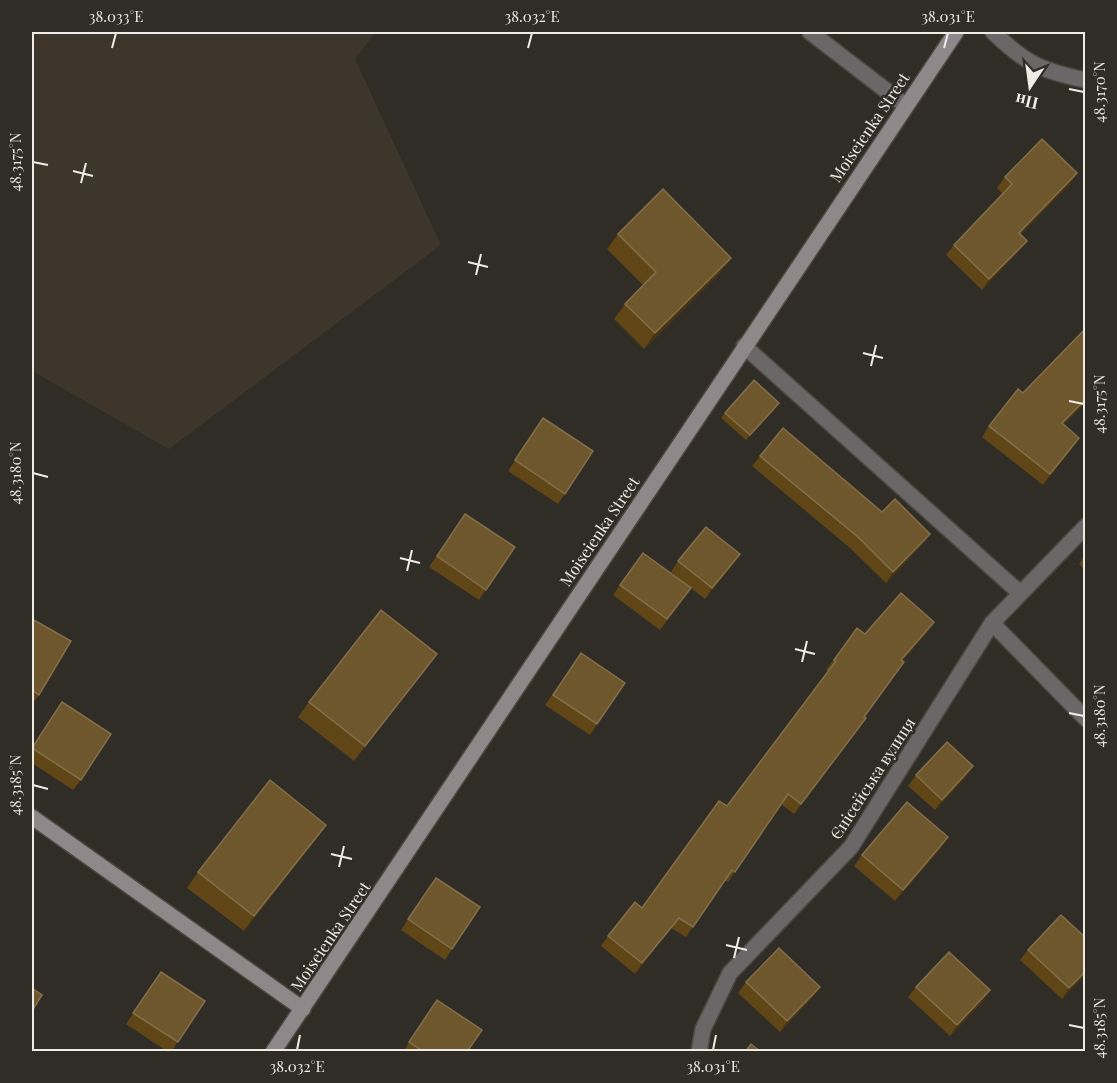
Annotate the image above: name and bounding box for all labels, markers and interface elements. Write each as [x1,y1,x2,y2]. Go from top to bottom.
text: 38.033°E [89,6,143,26]
text: 38.032°E [504,6,560,26]
text: 38.031°E [921,6,975,26]
north arrow [1000,57,1060,117]
text: 48.3170°N [1089,61,1109,123]
street label: Moiseienka Street [824,68,914,186]
text: Пн [1013,89,1040,115]
text: 48.3175°N [5,132,25,192]
text: 48.3175°N [1089,374,1109,434]
text: 48.3180°N [5,441,25,505]
street label: Moiseienka Street [554,472,644,590]
text: 48.3180°N [1089,684,1109,748]
street label: Єнісейська вулиця [825,713,919,843]
text: 48.3185°N [5,754,25,815]
street label: Moiseienka Street [285,877,375,995]
text: 48.3185°N [1089,997,1109,1058]
text: 38.032°E [269,1056,325,1076]
text: 38.031°E [686,1056,740,1076]

